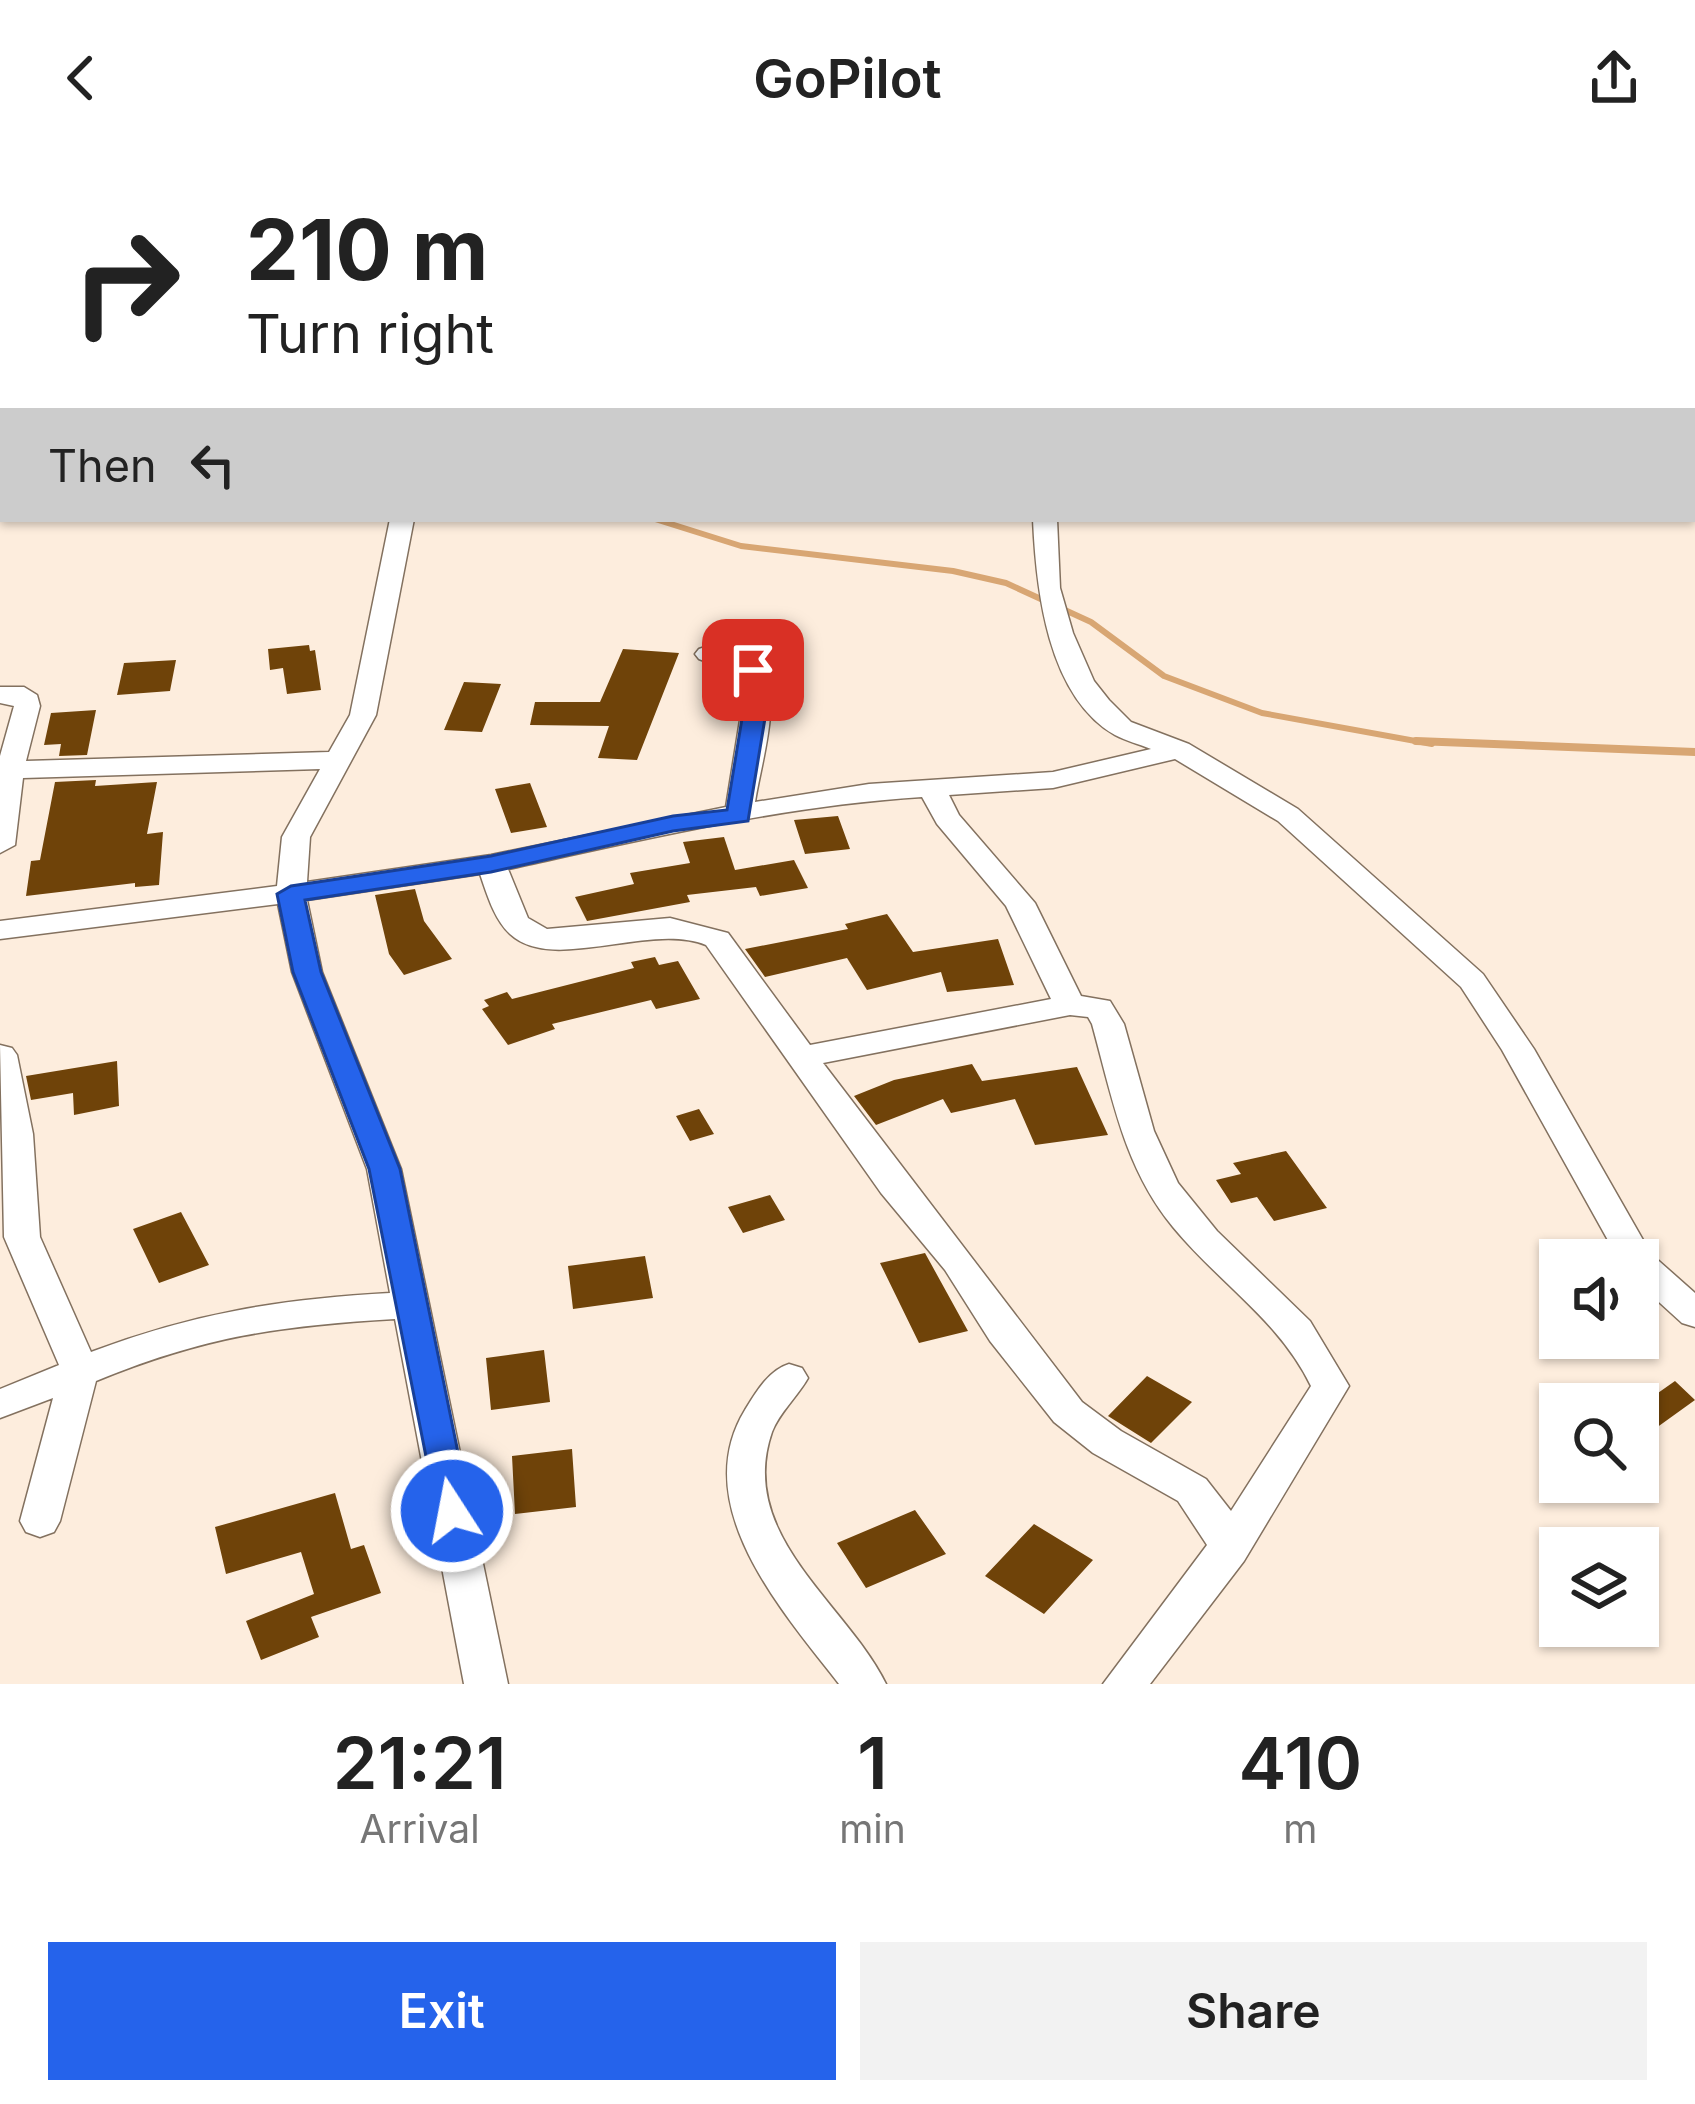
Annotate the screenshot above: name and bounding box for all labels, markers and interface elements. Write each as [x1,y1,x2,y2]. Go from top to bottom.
icon: back [48,45,114,111]
icon: share [1581,45,1647,111]
text: GoPilot [753,46,942,111]
text: 210 m [246,199,488,300]
icon: right [48,204,204,360]
text: Turn right [246,301,494,366]
icon: left [180,432,246,498]
text: Then [48,438,156,493]
pin [702,619,804,721]
icon: arrive [720,637,786,703]
map controls [1539,1239,1659,1647]
button: sound [1539,1239,1659,1359]
button: search [1539,1383,1659,1503]
position arrow [389,1448,515,1574]
button: layers [1539,1527,1659,1647]
text: 21:21 [333,1719,506,1806]
text: 1 [857,1719,888,1806]
text: 410 [1239,1719,1362,1806]
text: Arrival [360,1805,480,1852]
text: min [839,1805,906,1852]
text: m [1283,1805,1317,1852]
button: Exit [48,1942,836,2080]
button: Share [860,1942,1647,2080]

